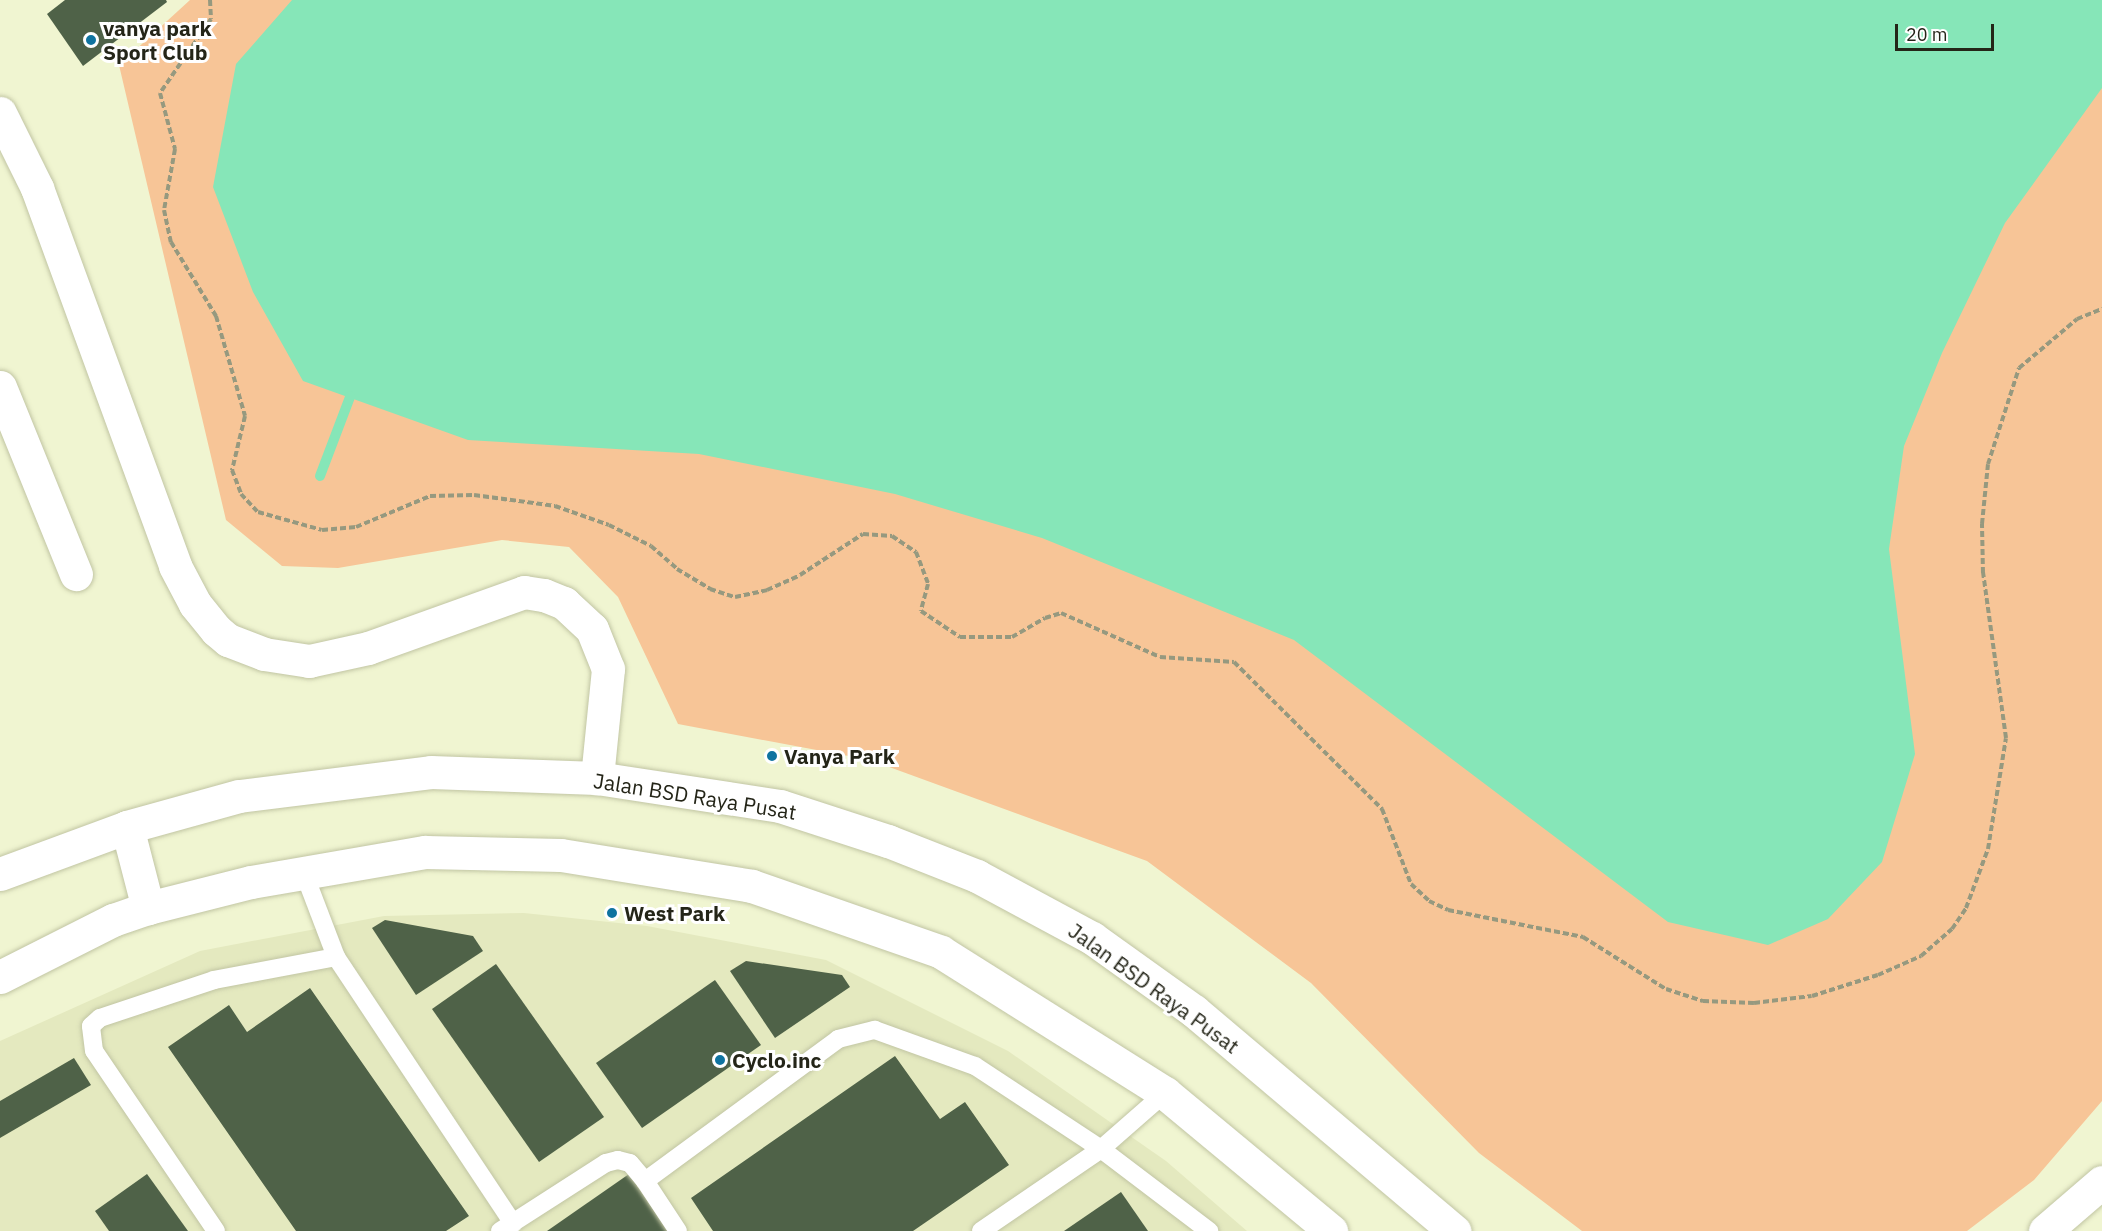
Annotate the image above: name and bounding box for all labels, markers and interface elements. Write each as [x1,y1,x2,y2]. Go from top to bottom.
scale bar [1898,12,1997,50]
place label: vanya park Sport Club [103,15,212,65]
text: 20 m [1906,23,1948,46]
marker: vanya park Sport Club [84,33,98,47]
place label: Vanya Park [784,743,895,769]
marker: Vanya Park [765,749,779,763]
street label: Jalan BSD Raya Pusat [592,768,798,824]
place label: West Park [624,900,725,926]
marker: West Park [605,906,619,920]
street label: Jalan BSD Raya Pusat [1064,918,1244,1058]
place label: Cyclo.inc [732,1047,821,1073]
marker: Cyclo.inc [713,1053,727,1067]

